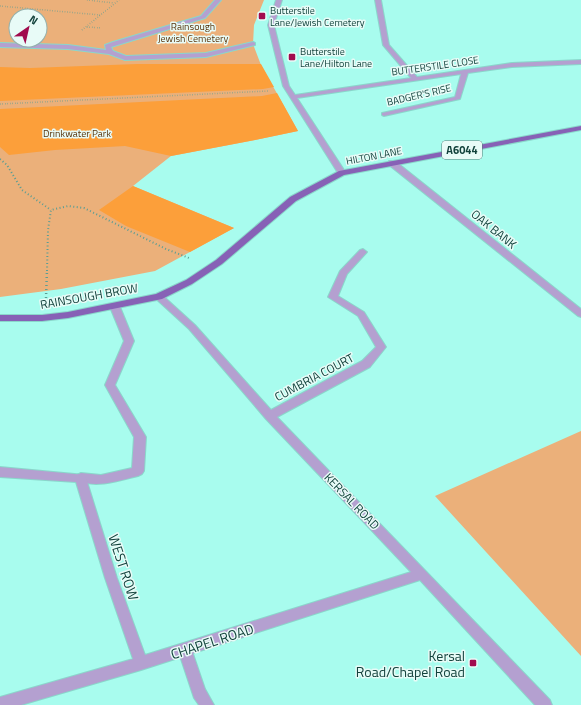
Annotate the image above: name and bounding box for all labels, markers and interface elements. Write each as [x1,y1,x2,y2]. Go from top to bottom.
place label: Butterstile Lane/Jewish Cemetery [270,3,365,30]
north arrow [8,8,48,48]
text: N [26,11,41,28]
marker: Butterstile Lane/Jewish Cemetery [257,11,267,21]
park label: Rainsough Jewish Cemetery [158,19,228,46]
place label: Butterstile Lane/Hilton Lane [300,44,372,71]
marker: Butterstile Lane/Hilton Lane [287,52,297,62]
street label: BUTTERSTILE CLOSE [390,52,480,80]
street label: BADGER'S RISE [385,80,453,110]
park label: Drinkwater Park [43,126,111,141]
road number: A6044 [442,141,482,159]
street label: HILTON LANE [345,143,404,169]
street label: OAK BANK [467,205,521,253]
street label: RAINSOUGH BROW [39,278,140,314]
street label: CUMBRIA COURT [271,348,358,406]
street label: KERSAL ROAD [320,468,384,534]
street label: WEST ROW [103,531,145,603]
street label: CHAPEL ROAD [168,618,256,664]
place label: Kersal Road/Chapel Road [356,645,465,682]
marker: Kersal Road/Chapel Road [468,658,478,668]

